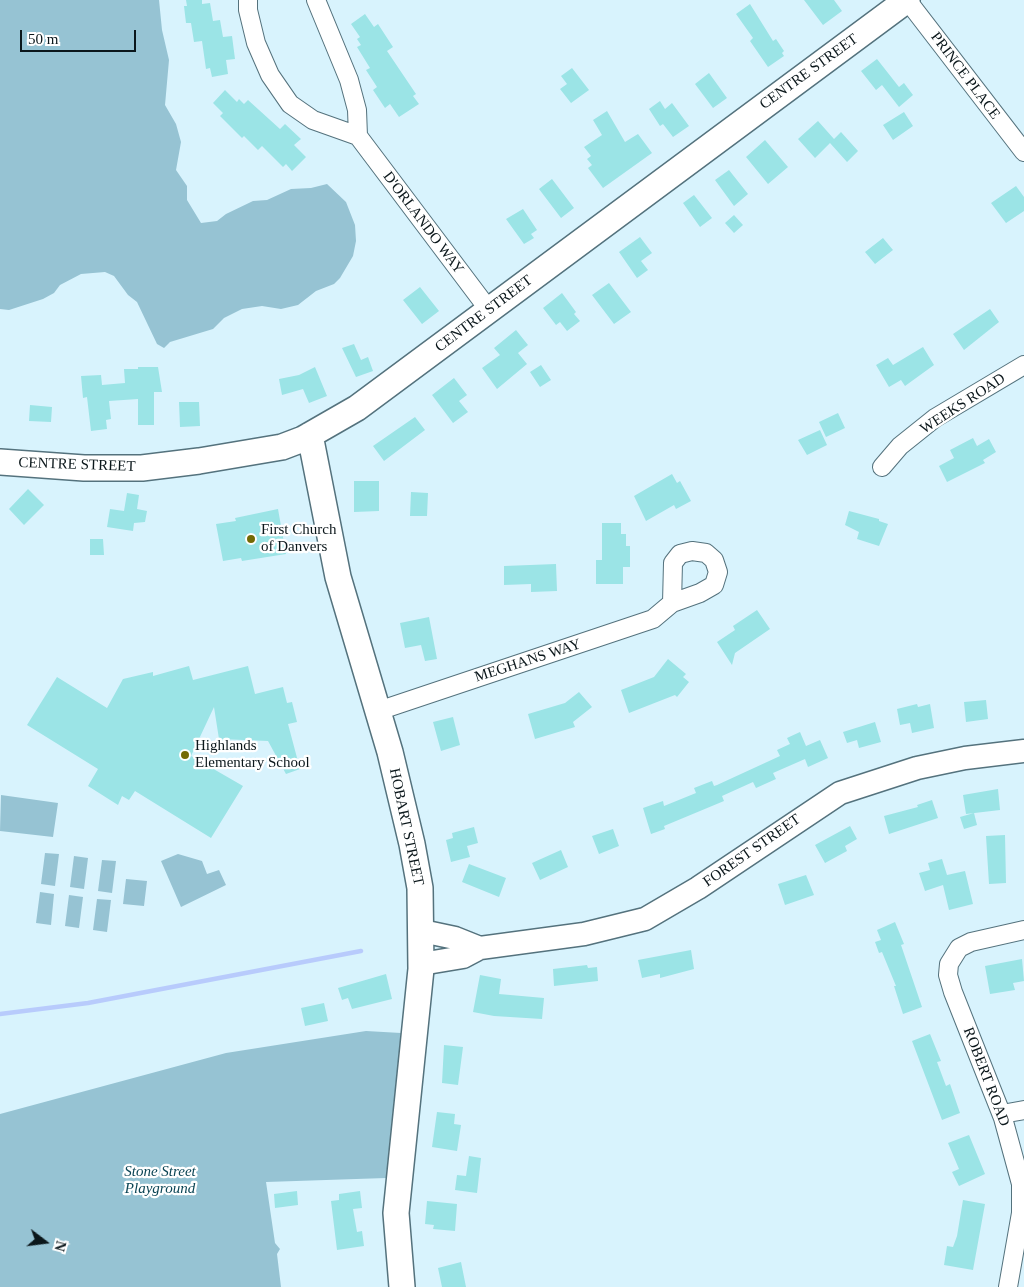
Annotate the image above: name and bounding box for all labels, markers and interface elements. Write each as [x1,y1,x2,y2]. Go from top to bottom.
scale bar [22,20,139,52]
street label: PRINCE PLACE [926,29,1004,123]
street label: CENTRE STREET [756,30,862,114]
text: 50 m [28,31,58,47]
street label: D'ORLANDO WAY [379,168,467,278]
street label: CENTRE STREET [432,272,536,356]
street label: WEEKS ROAD [917,370,1009,438]
street label: CENTRE STREET [18,454,136,476]
place label: First Church of Danvers [261,521,336,556]
marker: First Church of Danvers [245,533,257,545]
street label: MEGHANS WAY [473,635,583,687]
place label: Highlands Elementary School [195,737,310,772]
marker: Highlands Elementary School [179,749,191,761]
street label: HOBART STREET [385,767,427,887]
street label: FOREST STREET [700,811,804,891]
street label: ROBERT ROAD [959,1025,1013,1129]
park label: Stone Street Playground [124,1163,196,1198]
north arrow [20,1217,70,1267]
text: N [51,1239,69,1253]

